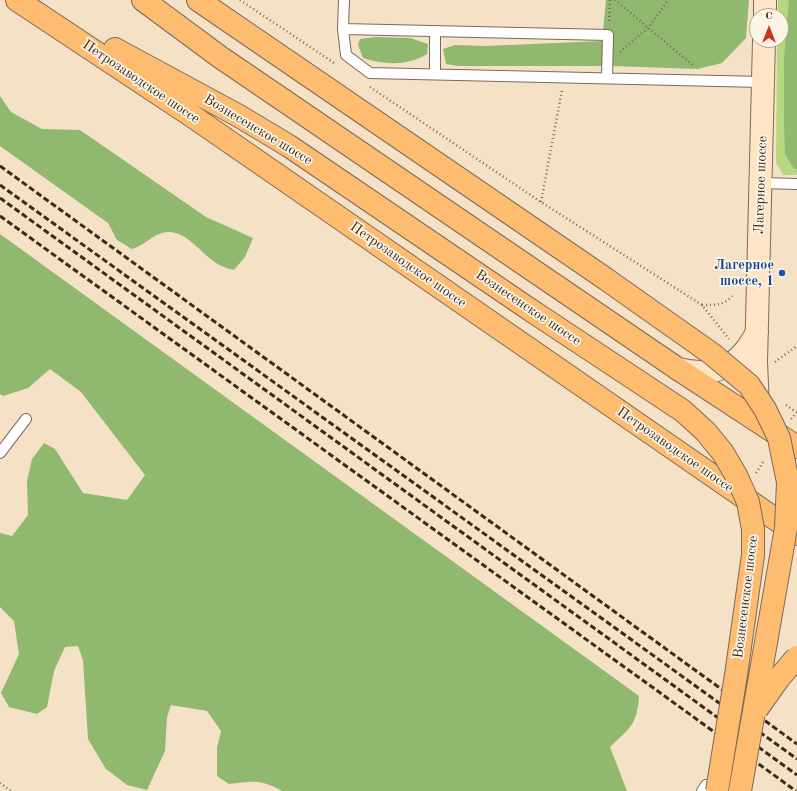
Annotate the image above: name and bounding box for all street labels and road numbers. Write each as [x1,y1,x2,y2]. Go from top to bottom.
street label: Петрозаводское шоссе [79,36,203,128]
street label: Вознесенское шоссе [201,91,315,169]
street label: Лагерное шоссе [751,136,771,234]
street label: Петрозаводское шоссе [347,219,469,311]
street label: Вознесенское шоссе [472,266,584,350]
street label: Петрозаводское шоссе [614,404,736,496]
street label: Вознесенское шоссе [730,535,762,659]

